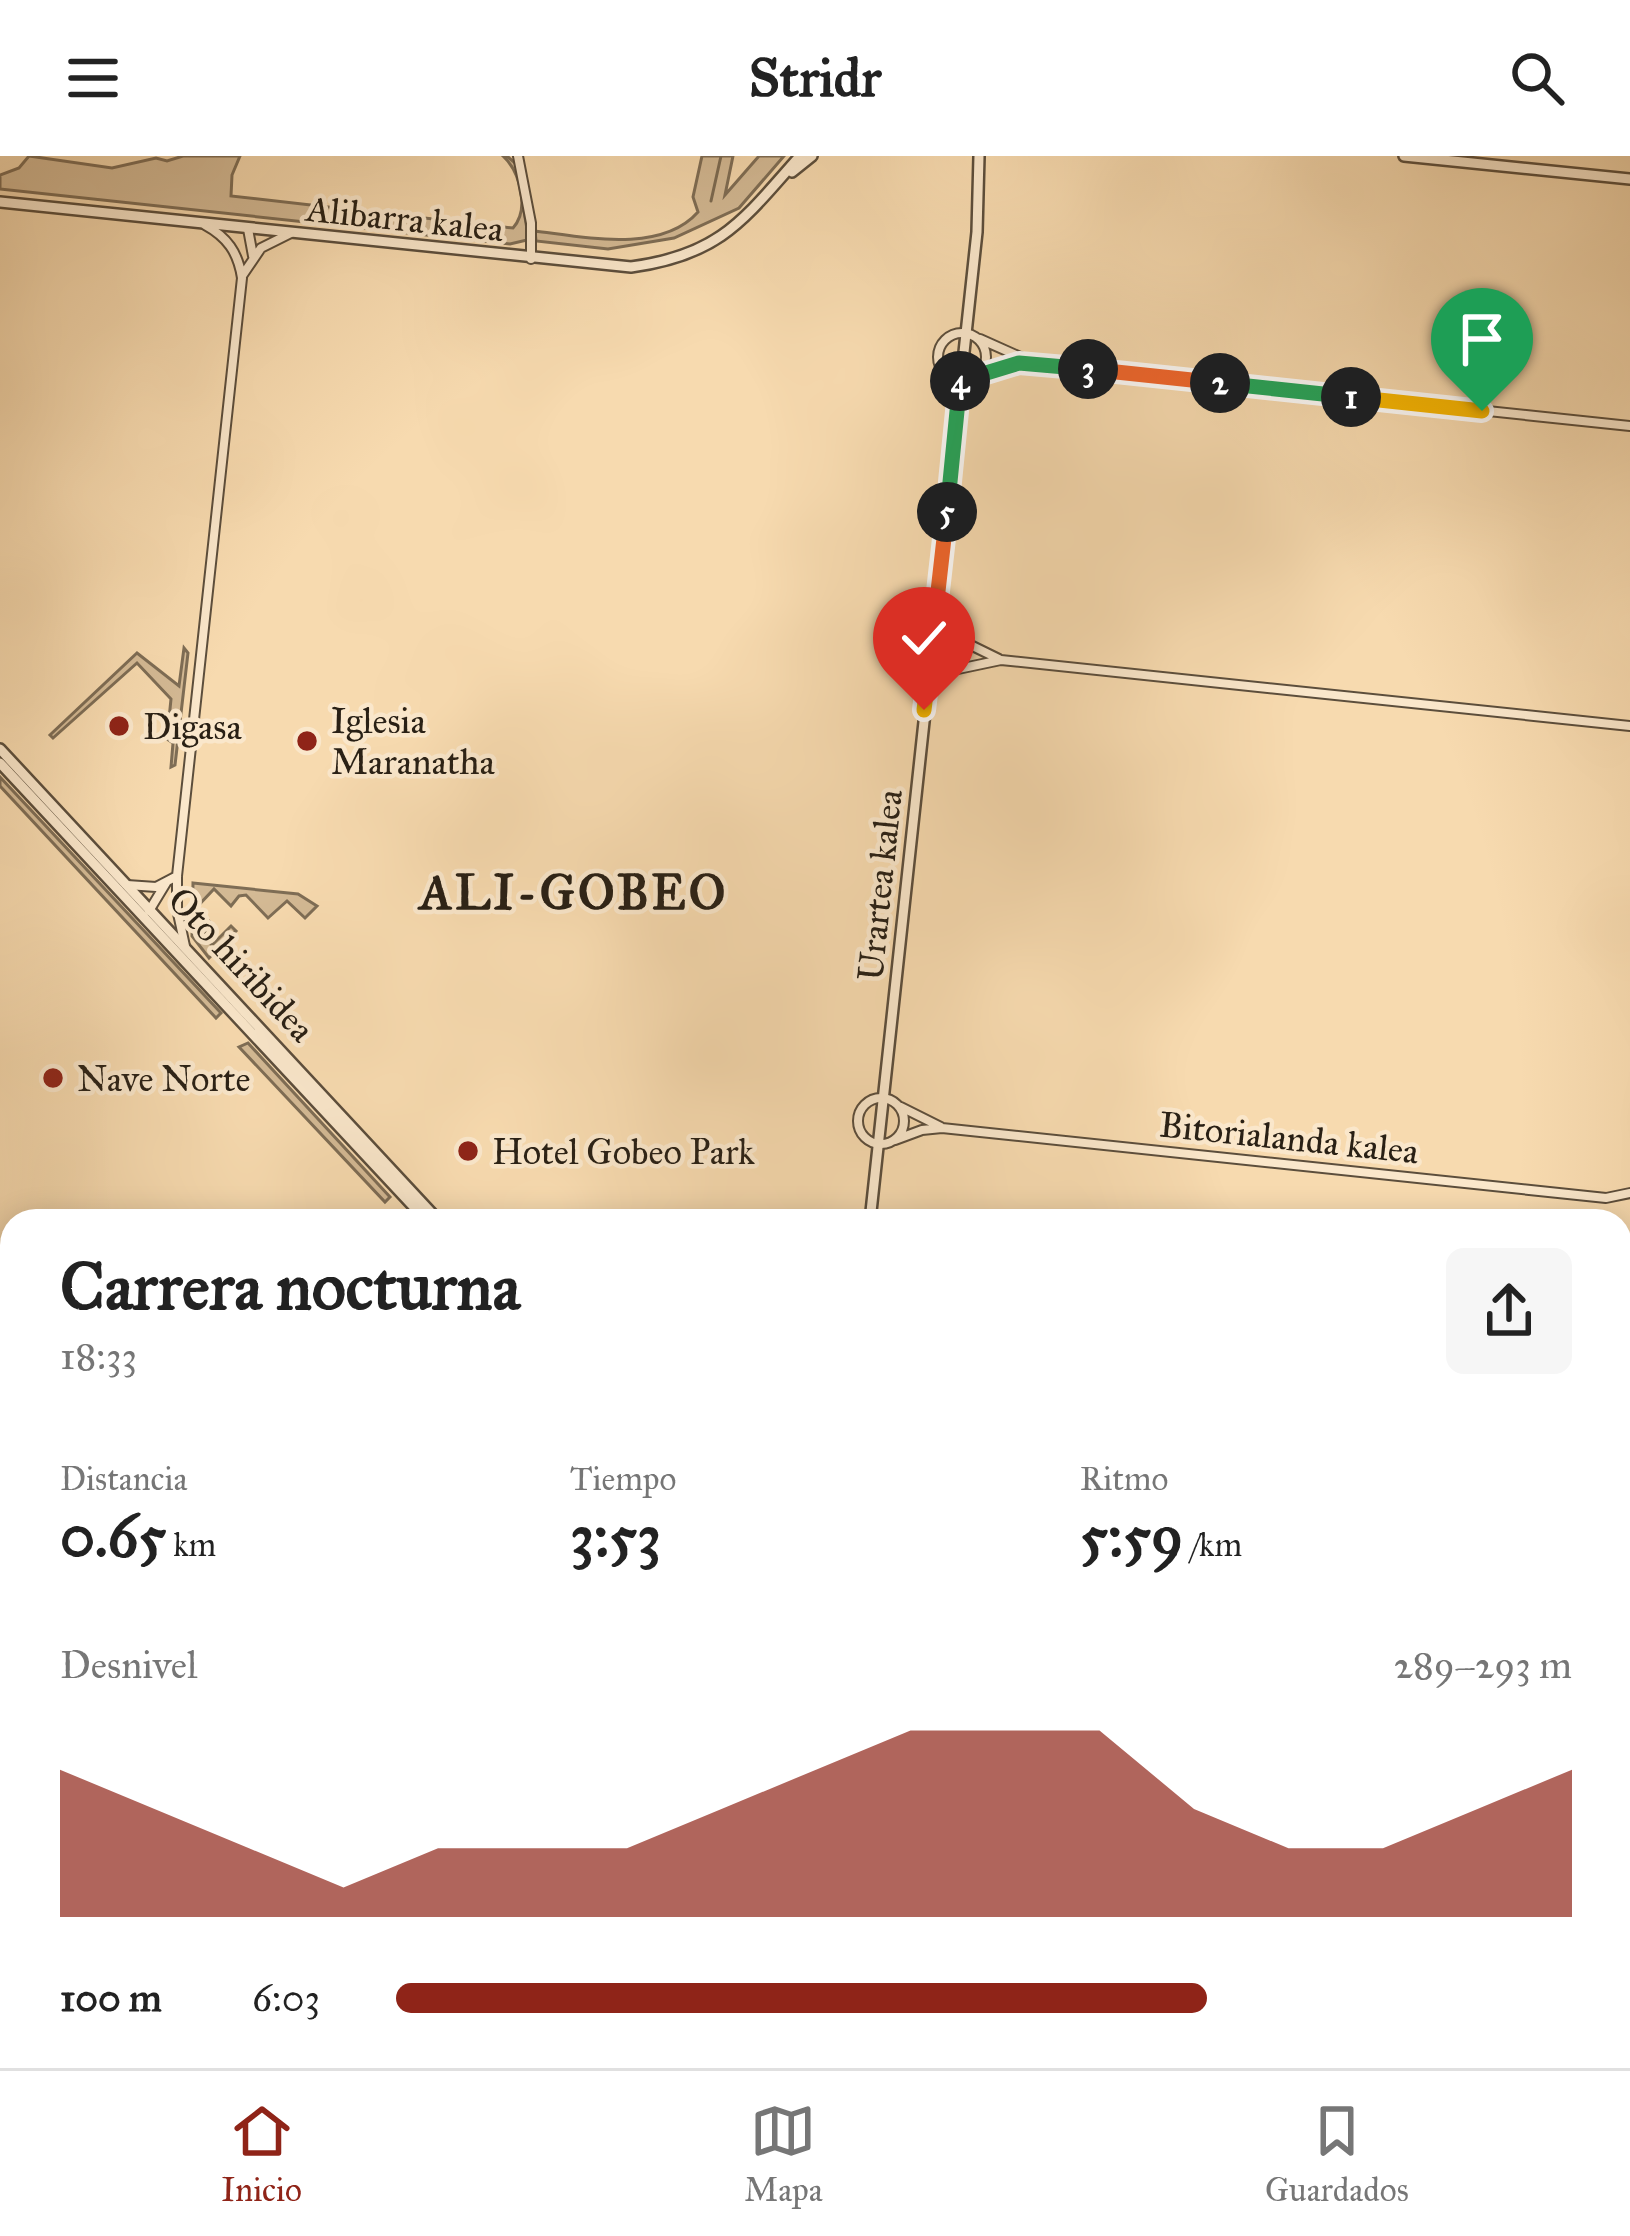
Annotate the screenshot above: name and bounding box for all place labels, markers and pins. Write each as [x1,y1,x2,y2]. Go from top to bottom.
pin [1431,288,1533,411]
pin: 3 [1058,339,1118,399]
pin: 4 [930,351,990,411]
pin: 2 [1190,353,1250,413]
pin: 1 [1321,367,1381,427]
pin: 5 [917,482,977,542]
pin [873,587,975,710]
place label: Iglesia Maranatha [331,699,495,784]
place label: Digasa [143,705,242,749]
marker: Digasa [106,713,132,739]
marker: Iglesia Maranatha [294,728,320,754]
place label: Nave Norte [77,1057,251,1101]
marker: Nave Norte [40,1065,66,1091]
place label: Hotel Gobeo Park [492,1130,755,1174]
marker: Hotel Gobeo Park [455,1138,481,1164]

